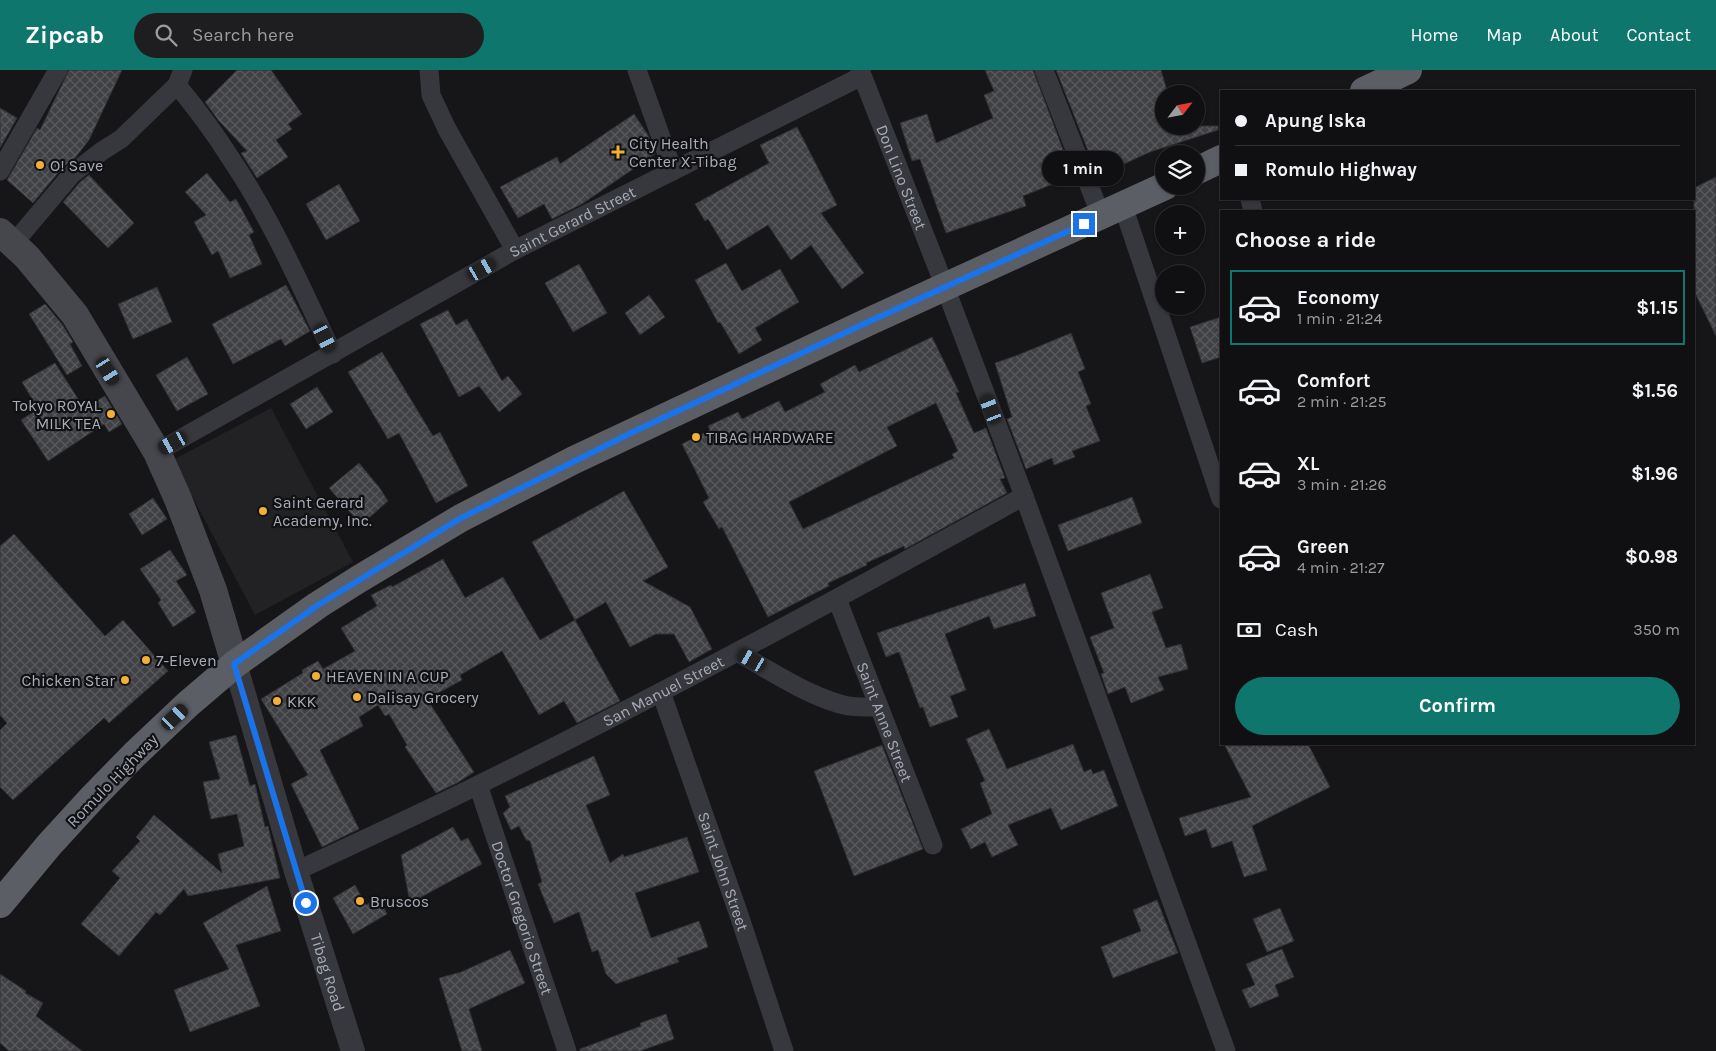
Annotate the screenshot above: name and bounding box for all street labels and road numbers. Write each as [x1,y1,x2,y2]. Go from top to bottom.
street label: Don Lino Street [872,122,931,233]
street label: Saint Gerard Street [506,182,639,261]
street label: San Manuel Street [599,652,727,731]
street label: Saint Anne Street [853,659,917,785]
street label: Romulo Highway [63,729,162,831]
street label: Saint John Street [694,809,753,934]
street label: Doctor Gregorio Street [487,838,557,997]
street label: Tibag Road [306,931,349,1014]

